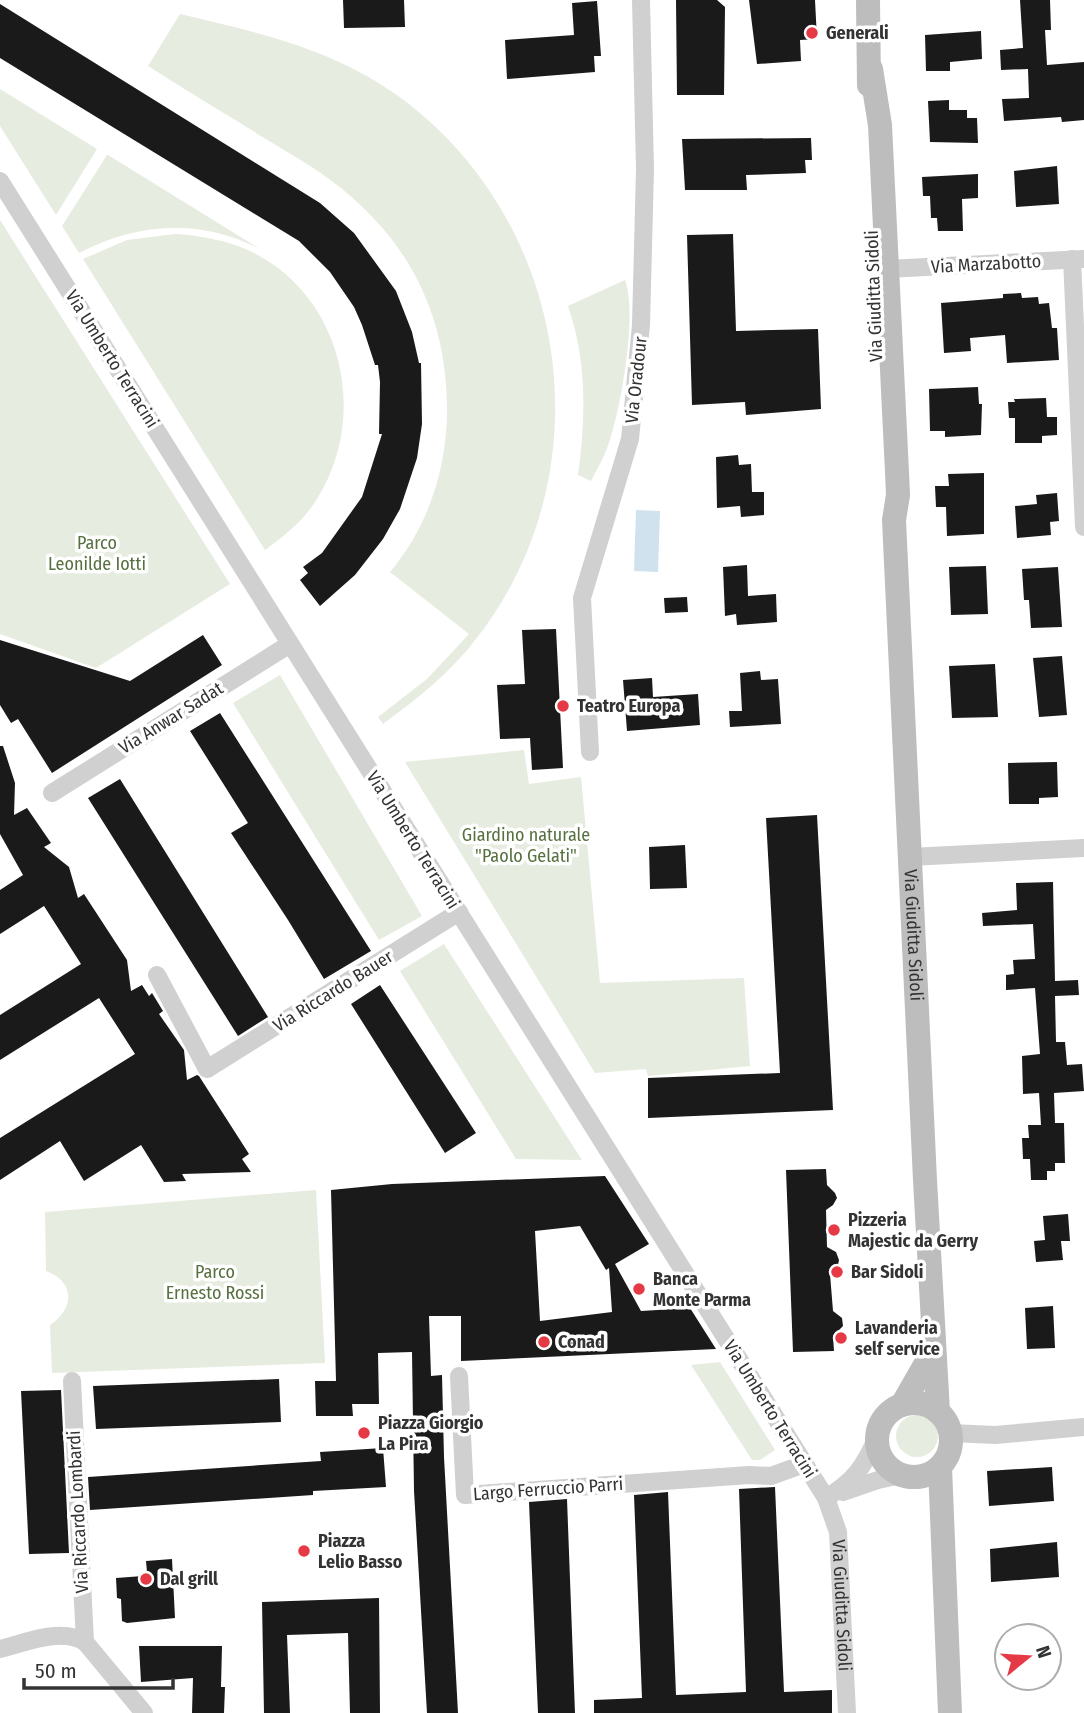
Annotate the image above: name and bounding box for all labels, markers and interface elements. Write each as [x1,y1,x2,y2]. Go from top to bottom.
place label: Generali [826,22,889,44]
marker: Generali [804,25,820,41]
street label: Via Giuditta Sidoli [861,230,887,362]
street label: Via Marzabotto [930,250,1042,278]
street label: Via Umberto Terracini [61,286,163,432]
street label: Via Oradour [620,335,652,425]
park label: Parco Leonilde Iotti [48,532,146,575]
street label: Via Anwar Sadat [115,677,227,759]
place label: Teatro Europa [577,695,680,717]
marker: Teatro Europa [555,698,571,714]
street label: Via Umberto Terracini [362,767,464,913]
park label: Giardino naturale "Paolo Gelati" [462,824,590,867]
street label: Via Giuditta Sidoli [899,869,928,1001]
street label: Via Riccardo Bauer [269,945,398,1037]
place label: Pizzeria Majestic da Gerry [848,1209,978,1252]
marker: Pizzeria Majestic da Gerry [826,1222,842,1238]
park label: Parco Ernesto Rossi [166,1261,264,1304]
place label: Bar Sidoli [851,1261,923,1283]
marker: Bar Sidoli [829,1264,845,1280]
place label: Banca Monte Parma [653,1268,751,1311]
marker: Banca Monte Parma [631,1281,647,1297]
place label: Lavanderia self service [855,1317,940,1360]
marker: Lavanderia self service [833,1330,849,1346]
place label: Conad [558,1331,605,1353]
marker: Conad [536,1334,552,1350]
street label: Via Umberto Terracini [719,1336,821,1482]
place label: Piazza Giorgio La Pira [378,1412,484,1455]
marker: Piazza Giorgio La Pira [356,1425,372,1441]
street label: Via Riccardo Lombardi [63,1430,93,1594]
street label: Largo Ferruccio Parri [472,1473,624,1505]
place label: Piazza Lelio Basso [318,1530,403,1573]
street label: Via Giuditta Sidoli [827,1539,856,1672]
marker: Piazza Lelio Basso [296,1543,312,1559]
place label: Dal grill [160,1568,218,1590]
marker: Dal grill [138,1571,154,1587]
north arrow [993,1622,1063,1692]
text: N [1031,1643,1056,1661]
scale bar [24,1646,173,1690]
text: 50 m [35,1658,77,1684]

